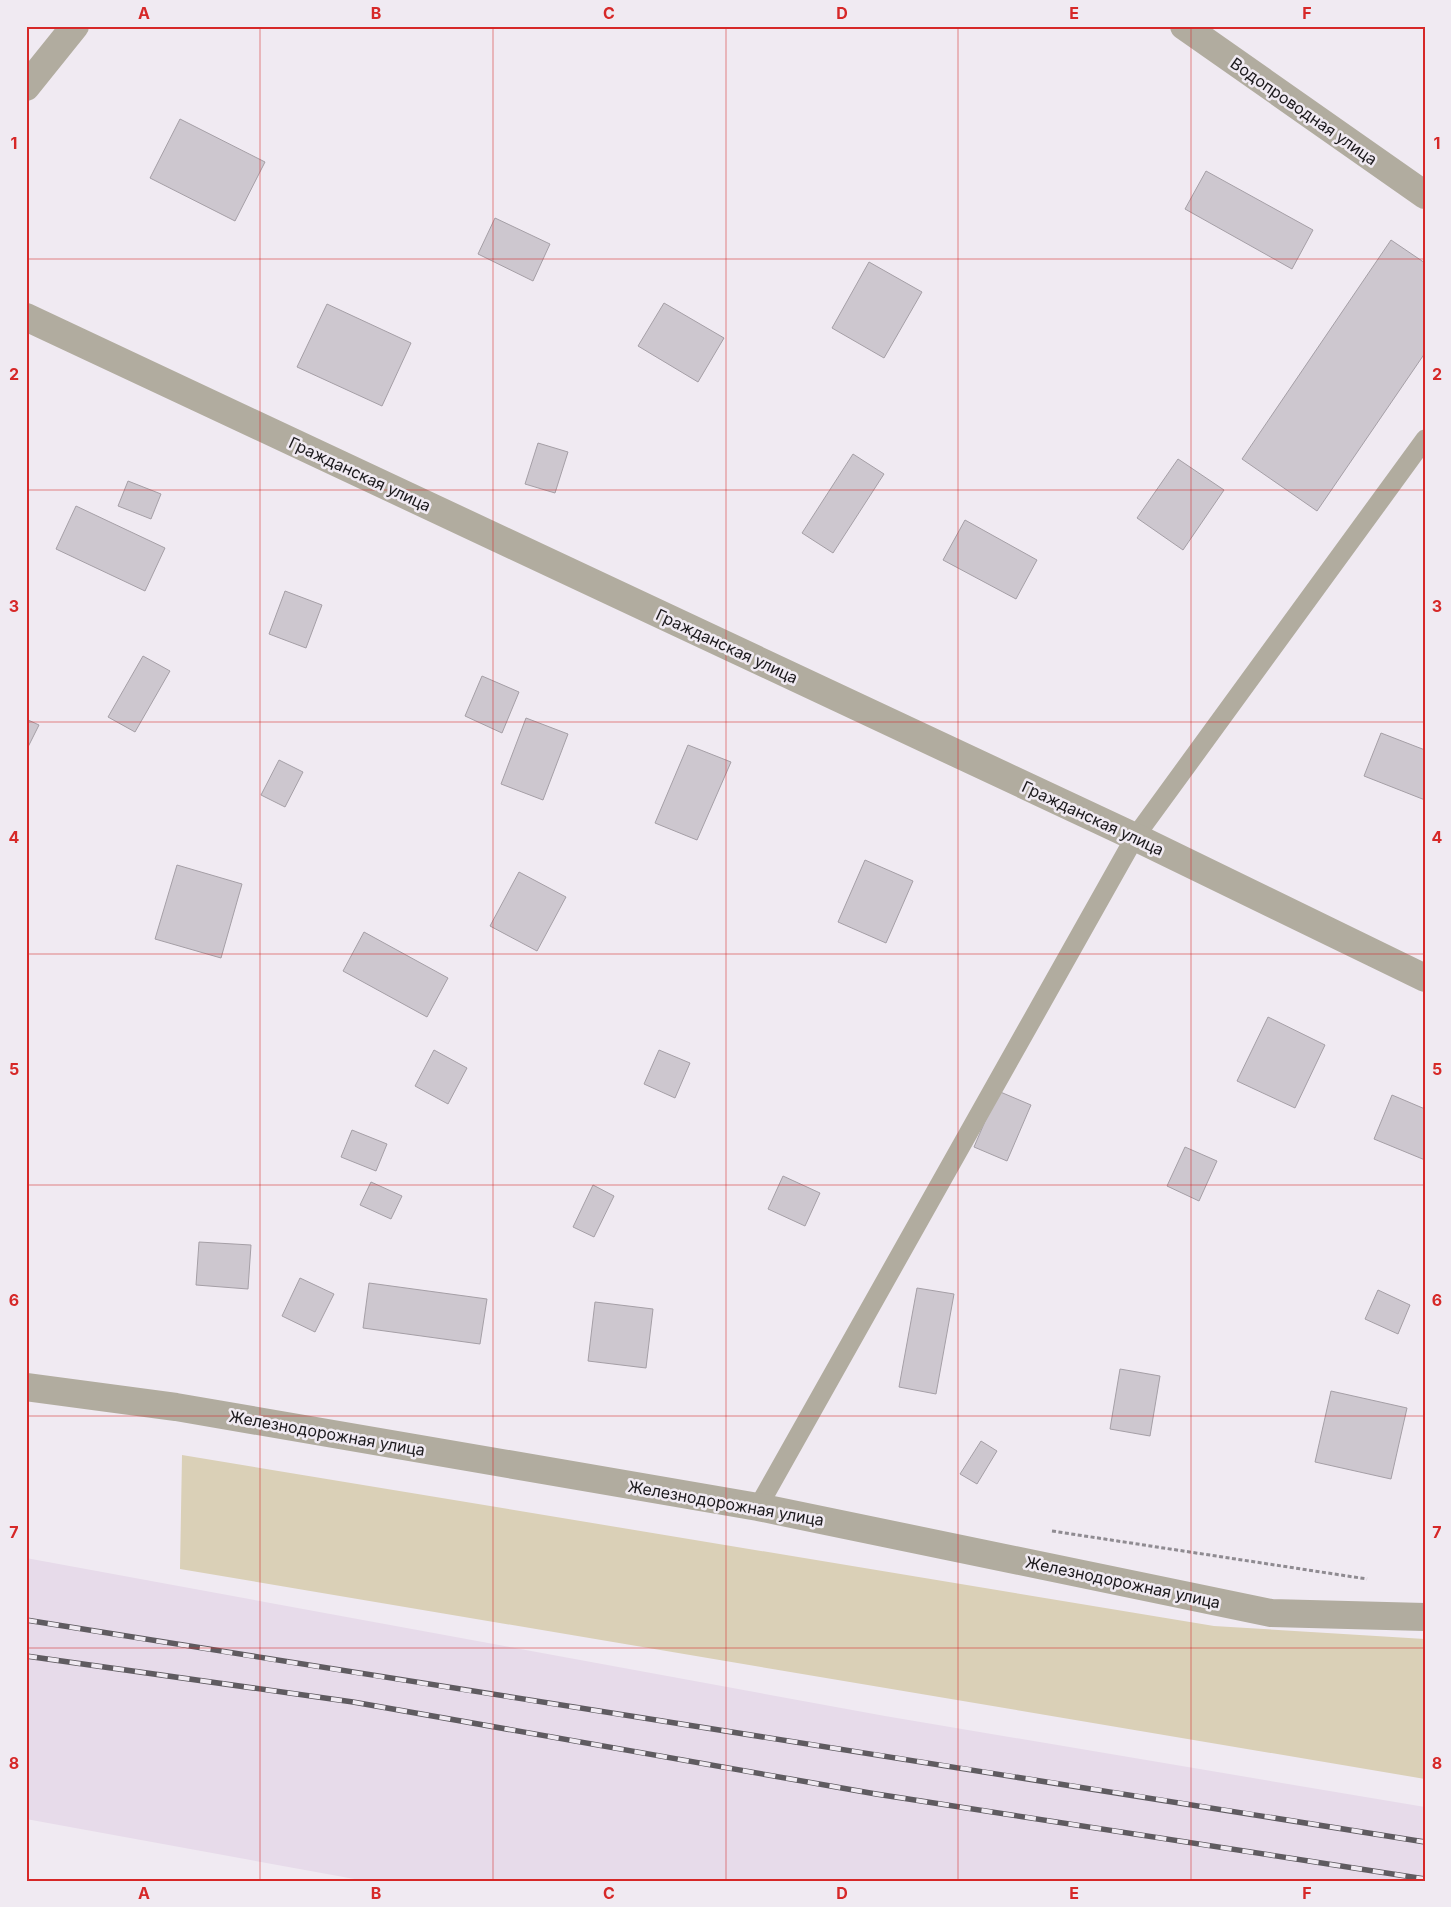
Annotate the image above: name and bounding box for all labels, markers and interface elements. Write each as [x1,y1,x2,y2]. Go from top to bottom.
text: A [138,3,150,23]
text: B [371,3,381,23]
text: C [603,3,615,23]
text: D [836,3,848,23]
text: E [1069,3,1079,23]
text: F [1302,3,1312,23]
street label: Водопроводная улица [1227,53,1381,169]
text: 1 [11,133,17,153]
text: 1 [1434,133,1440,153]
text: 2 [9,364,19,384]
text: 2 [1432,364,1442,384]
street label: Гражданская улица [286,432,434,516]
text: 3 [9,596,19,616]
text: 3 [1432,596,1442,616]
street label: Гражданская улица [653,604,801,688]
street label: Гражданская улица [1019,776,1167,860]
text: 4 [9,827,20,847]
text: 4 [1432,827,1443,847]
text: 5 [9,1059,19,1079]
text: 5 [1432,1059,1442,1079]
text: 6 [9,1290,19,1310]
text: 6 [1432,1290,1442,1310]
street label: Железнодорожная улица [227,1406,427,1460]
street label: Железнодорожная улица [626,1476,826,1530]
text: 7 [9,1522,19,1542]
text: 7 [1432,1522,1442,1542]
street label: Железнодорожная улица [1024,1552,1222,1612]
text: 8 [9,1753,19,1773]
text: 8 [1432,1753,1442,1773]
text: A [138,1883,150,1903]
text: B [371,1883,381,1903]
text: C [603,1883,615,1903]
text: D [836,1883,848,1903]
text: E [1069,1883,1079,1903]
text: F [1302,1883,1312,1903]

